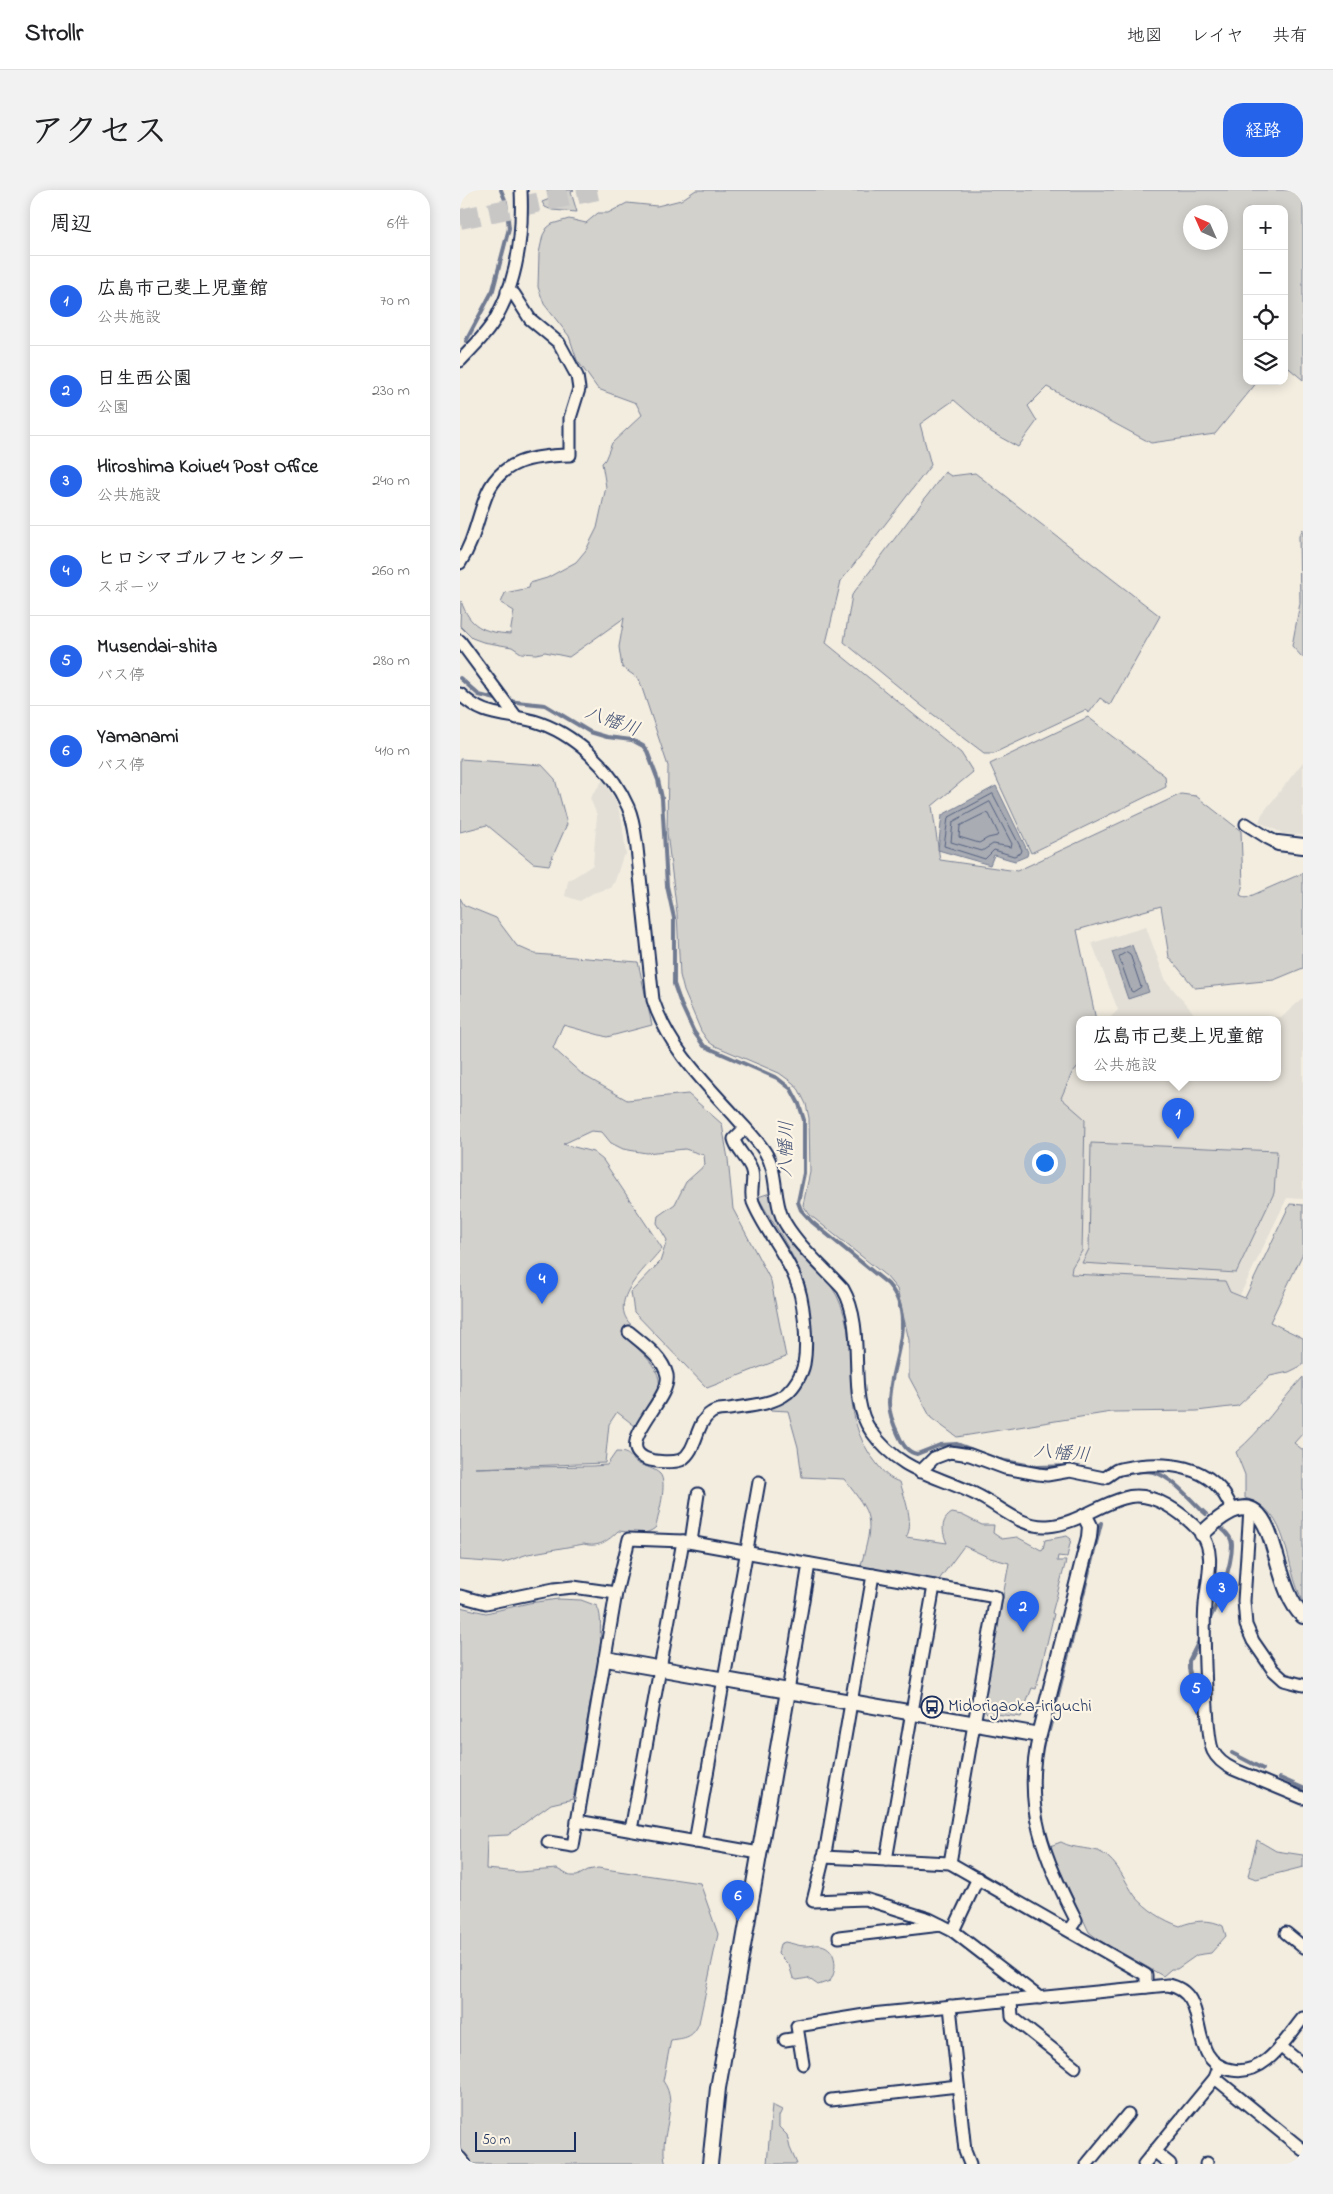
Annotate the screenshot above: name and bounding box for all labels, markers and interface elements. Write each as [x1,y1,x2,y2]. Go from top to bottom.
text: Strollr [25,17,83,52]
text: 地図 [1127,24,1163,50]
text: レイヤ [1191,24,1244,50]
text: 共有 [1272,24,1308,50]
button: 経路 [1223,103,1303,157]
text: アクセス [30,108,168,159]
north arrow [1183,205,1228,250]
map controls [1243,205,1288,385]
button: + [1243,205,1288,250]
text: 周辺 [50,210,92,240]
text: 6件 [387,212,410,236]
button: − [1243,250,1288,295]
text: 広島市己斐上児童館 [97,276,268,303]
text: 1 [63,289,69,313]
text: 70 m [380,289,410,313]
button: locate [1243,295,1288,340]
text: 公共施設 [97,306,161,330]
button: layers [1243,340,1288,385]
text: 日生西公園 [97,366,192,393]
text: 2 [62,379,70,403]
text: 230 m [372,379,410,403]
text: 公園 [97,396,129,420]
text: Hiroshima Koiue4 Post Office [97,454,318,481]
text: 3 [63,469,69,493]
text: 240 m [372,469,410,493]
text: 公共施設 [97,484,161,508]
text: ヒロシマゴルフセンター [97,546,305,573]
text: 4 [63,559,69,583]
text: 260 m [372,559,410,583]
text: スポーツ [97,576,161,600]
text: Musendai-shita [97,634,217,661]
text: 5 [61,649,71,673]
text: 280 m [373,649,410,673]
text: バス停 [97,664,145,688]
water label: 八幡川 [581,700,643,744]
text: Yamanami [97,724,179,751]
text: 6 [62,739,70,763]
text: 410 m [375,739,410,763]
text: バス停 [97,754,145,778]
popup [1076,1016,1281,1081]
text: 広島市己斐上児童館 [1093,1024,1264,1051]
text: 公共施設 [1093,1054,1157,1078]
pin: 1 [1162,1098,1194,1139]
water label: 八幡川 [773,1120,801,1178]
your location [1032,1150,1058,1176]
pin: 4 [526,1263,558,1304]
water label: 八幡川 [1032,1438,1092,1470]
pin: 3 [1206,1572,1238,1613]
pin: 2 [1007,1591,1039,1632]
pin: 5 [1180,1673,1212,1714]
place label: Midorigaoka-iriguchi [948,1694,1092,1721]
bus stop icon: Midorigaoka-iriguchi [920,1695,944,1719]
pin: 6 [722,1880,754,1921]
scale bar [475,2129,576,2152]
text: 50 m [482,2130,510,2151]

